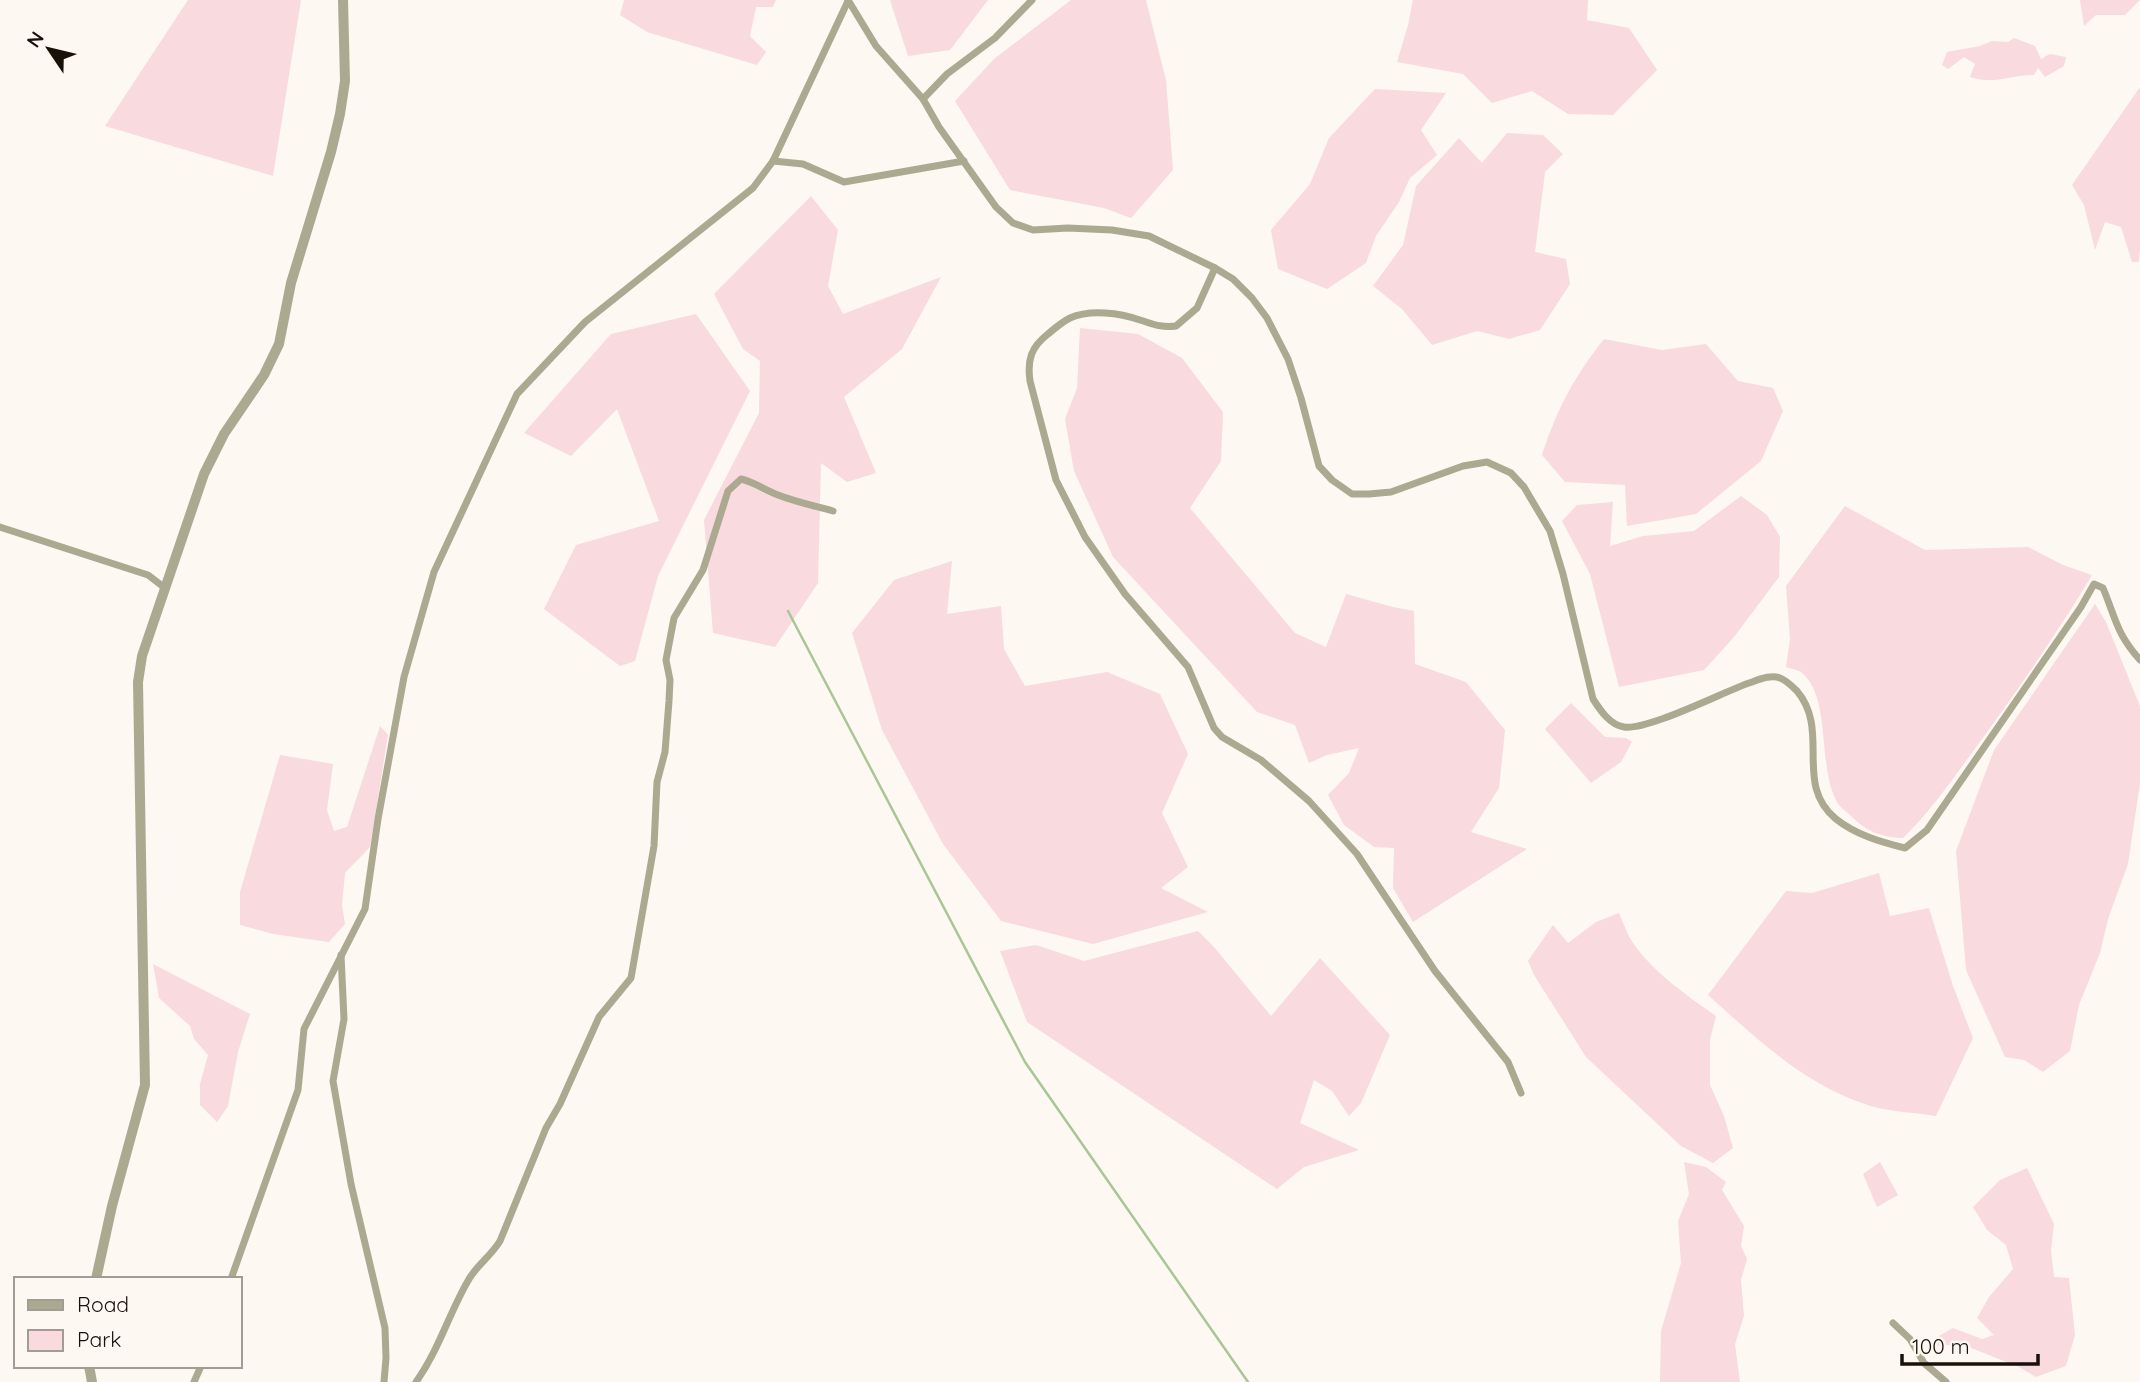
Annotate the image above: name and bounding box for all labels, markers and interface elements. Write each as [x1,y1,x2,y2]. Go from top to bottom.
north arrow [14,14,84,84]
text: N [21,27,49,52]
legend [14,1277,242,1368]
text: Road [77,1291,129,1317]
scale bar [1902,1322,2038,1366]
text: Park [77,1326,121,1352]
text: 100 m [1912,1333,1970,1359]

